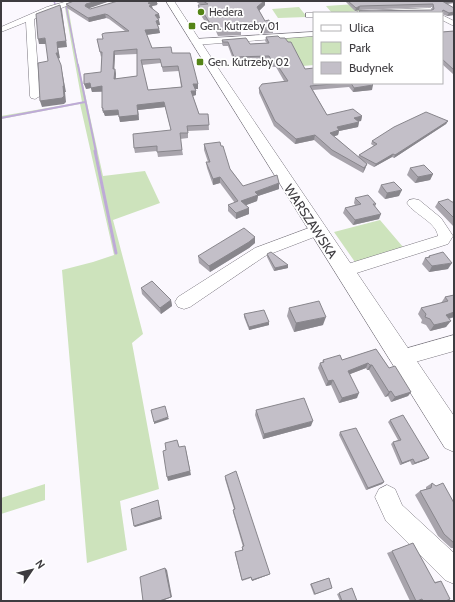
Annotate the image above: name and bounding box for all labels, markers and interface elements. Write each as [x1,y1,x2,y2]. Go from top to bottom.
place label: Hedera [209,5,243,19]
marker: Hedera [196,7,206,17]
legend [313,12,443,84]
place label: Gen. Kutrzeby 01 [200,19,279,33]
text: Ulica [349,20,374,35]
marker: Gen. Kutrzeby 01 [187,21,197,31]
text: Park [349,40,371,55]
place label: Gen. Kutrzeby 02 [208,55,289,69]
marker: Gen. Kutrzeby 02 [195,57,205,67]
text: Budynek [349,60,394,75]
street label: WARSZAWSKA [281,181,341,261]
north arrow [12,550,52,590]
text: N [32,557,48,571]

